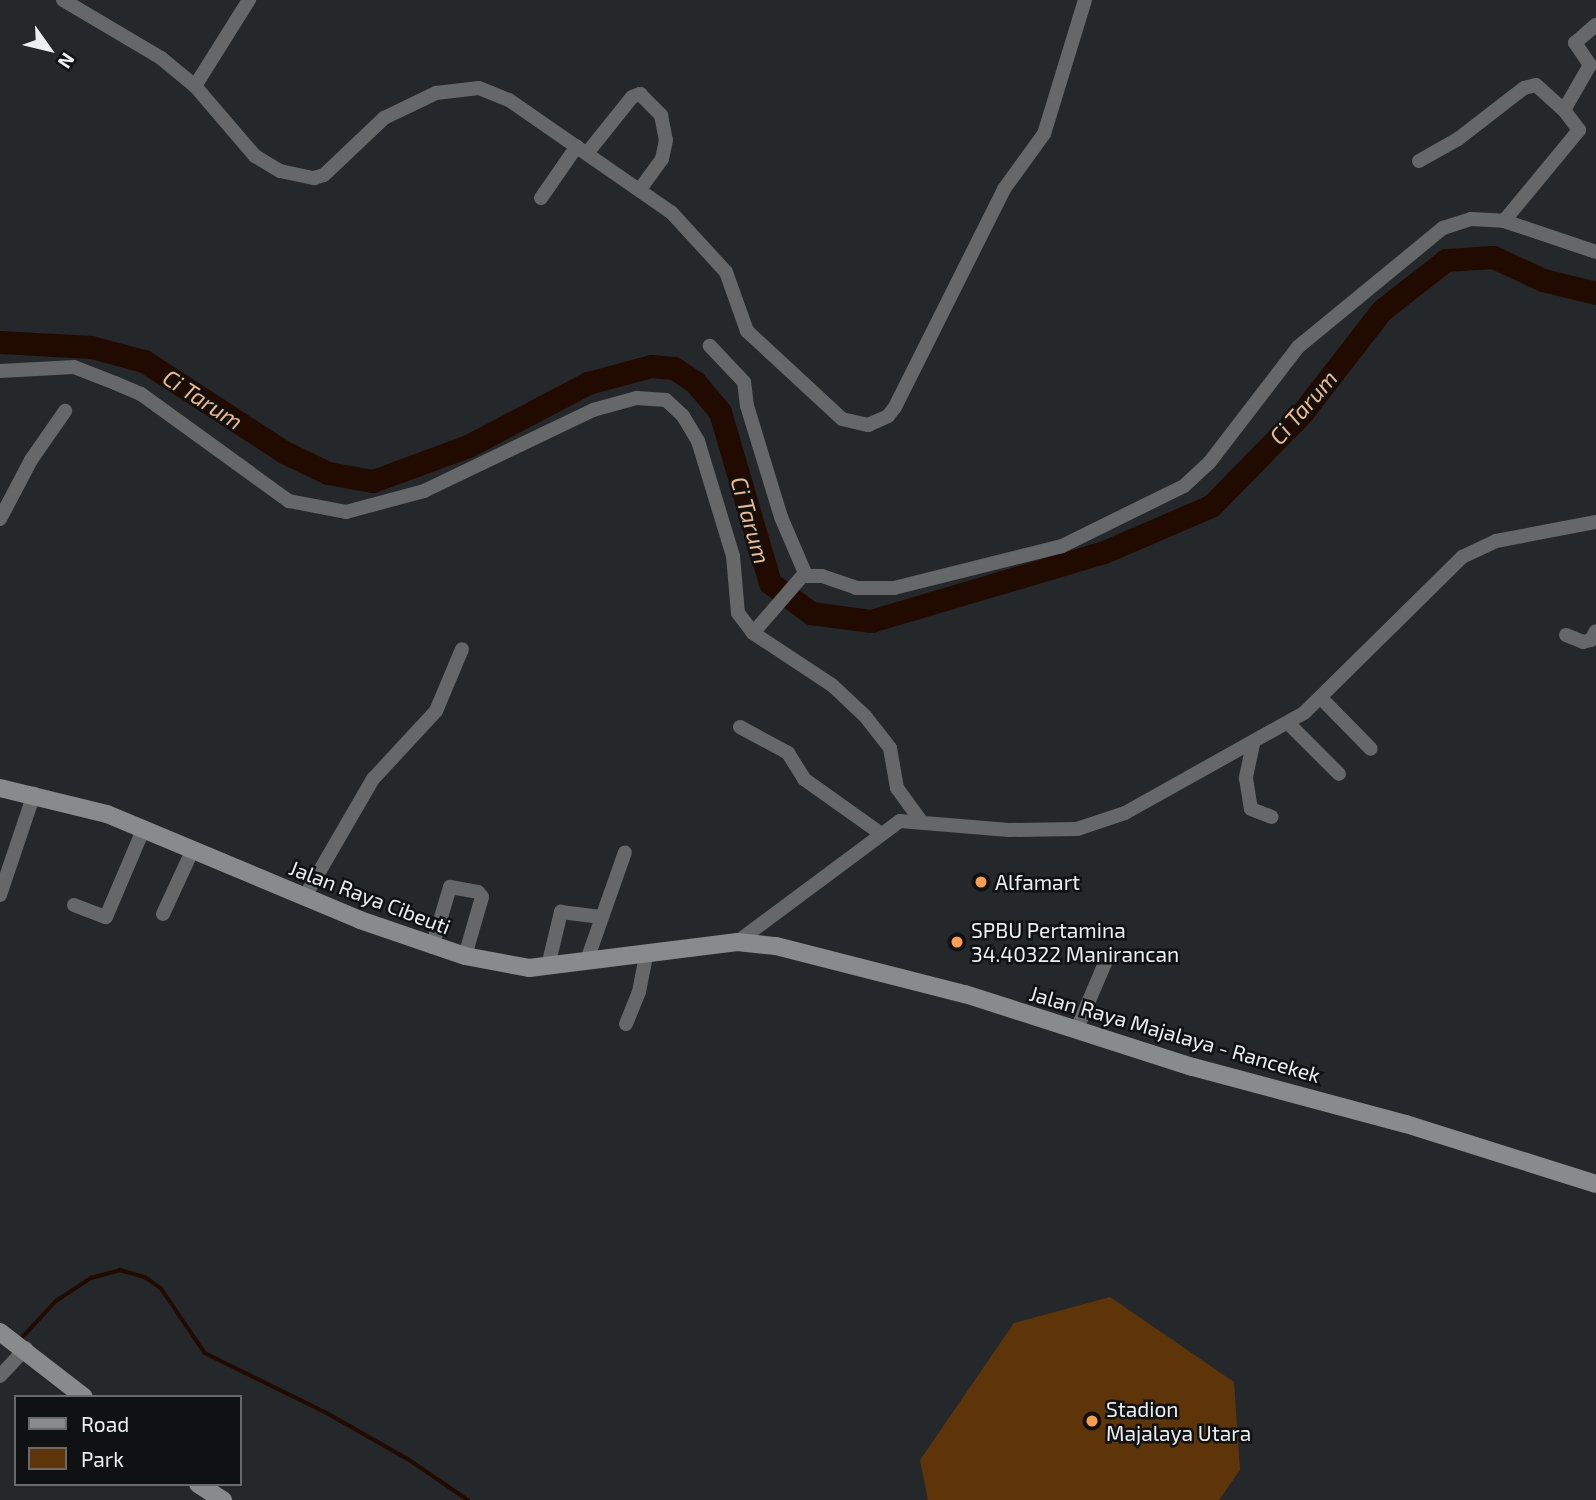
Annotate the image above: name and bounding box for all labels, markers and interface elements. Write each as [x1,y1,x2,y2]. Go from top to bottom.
north arrow [14,14,84,84]
text: N [53,49,80,73]
water label: Ci Tarum [158,363,248,435]
water label: Ci Tarum [1263,364,1343,450]
water label: Ci Tarum [725,473,777,567]
street label: Jalan Raya Cibeuti [286,855,454,939]
place label: Alfamart [995,869,1080,895]
marker: Alfamart [973,874,989,890]
place label: SPBU Pertamina 34.40322 Manirancan [971,917,1179,967]
marker: SPBU Pertamina 34.40322 Manirancan [949,934,965,950]
street label: Jalan Raya Majalaya - Rancekek [1027,980,1323,1088]
legend [14,1395,242,1486]
place label: Stadion Majalaya Utara [1106,1396,1251,1446]
text: Road [81,1411,129,1436]
marker: Stadion Majalaya Utara [1084,1413,1100,1429]
text: Park [81,1446,124,1471]

